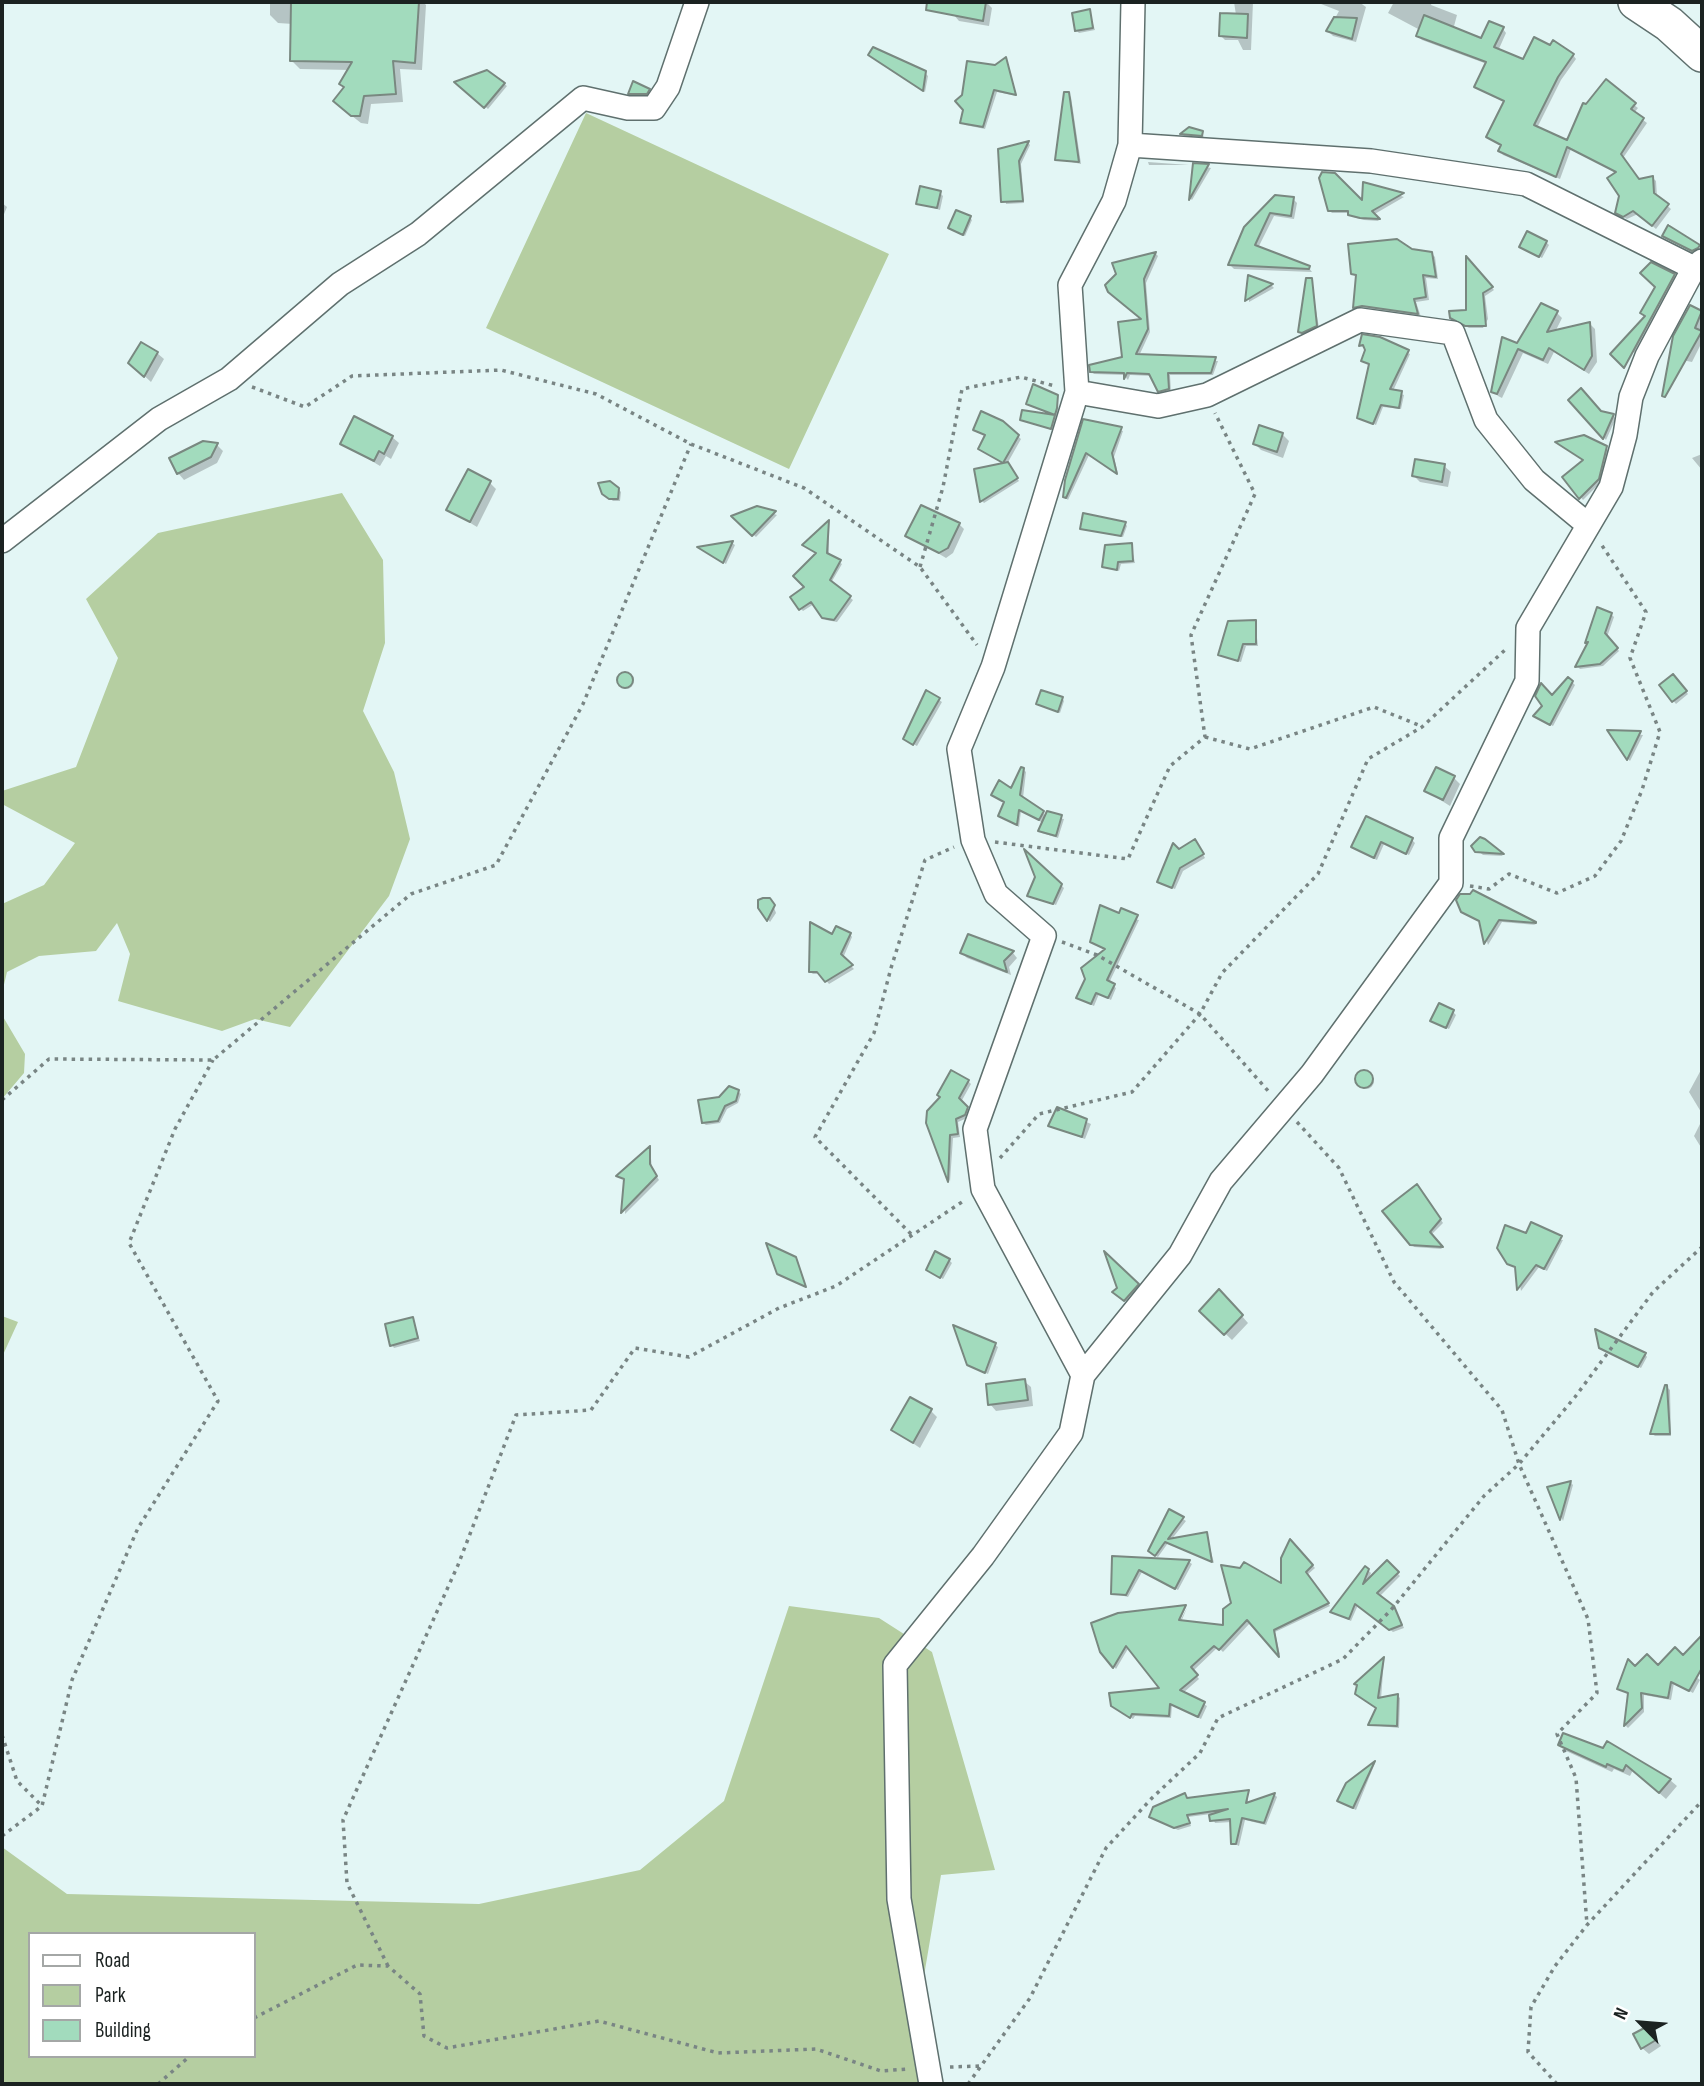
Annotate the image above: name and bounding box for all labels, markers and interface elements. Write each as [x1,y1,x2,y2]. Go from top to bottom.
legend [28,1932,256,2058]
text: Road [95,1948,130,1973]
text: Park [95,1983,126,2008]
north arrow [1606,1988,1676,2058]
text: N [1609,2004,1634,2023]
text: Building [95,2018,151,2043]

